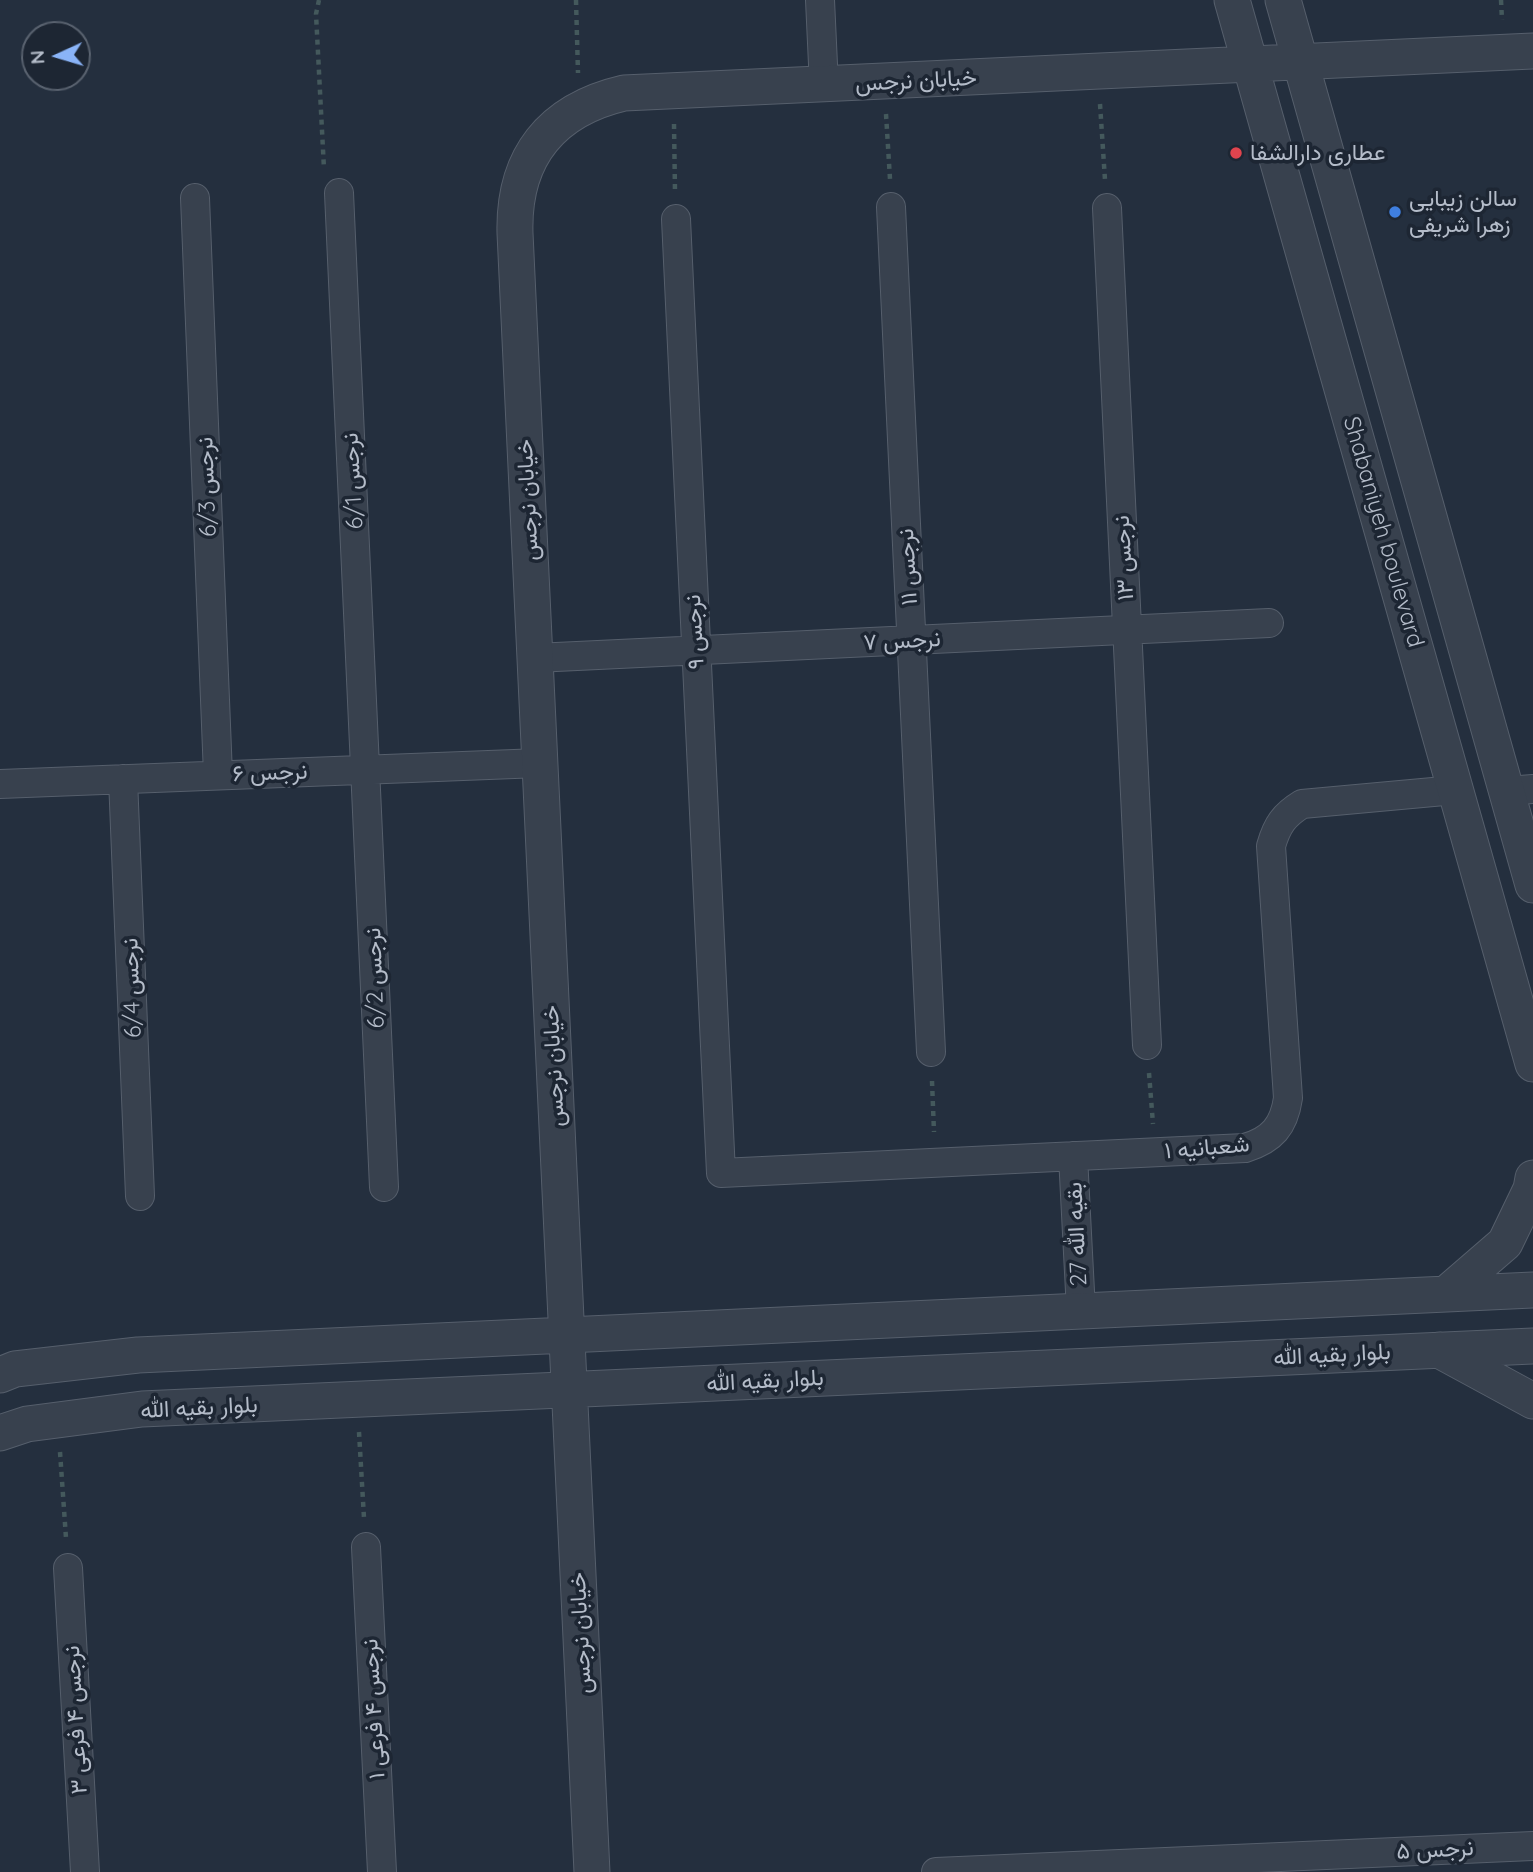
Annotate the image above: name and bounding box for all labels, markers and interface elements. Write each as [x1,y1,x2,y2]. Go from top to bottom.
north arrow [21,21,91,91]
text: N [25,50,50,65]
street label: خیابان نرجس [854,64,978,98]
place label: عطاری دارالشفا [1250,139,1385,167]
marker: عطاری دارالشفا [1228,145,1244,161]
place label: سالن زیبایی زهرا شریفی [1409,185,1517,239]
marker: سالن زیبایی زهرا شریفی [1387,204,1403,220]
street label: Shabaniyeh boulevard [1337,414,1429,650]
street label: نرجس 6/1 [337,432,369,530]
street label: نرجس 6/3 [191,436,223,538]
street label: خیابان نرجس [511,438,545,562]
street label: نرجس ۱۳ [1108,515,1140,601]
street label: نرجس ۱۱ [892,528,924,606]
street label: نرجس ۹ [679,594,711,670]
street label: نرجس ۷ [863,625,941,657]
street label: نرجس ۶ [232,758,308,788]
street label: نرجس 6/2 [359,927,391,1029]
street label: نرجس 6/4 [116,937,148,1039]
street label: خیابان نرجس [537,1004,571,1128]
street label: شعبانیه ۱ [1163,1131,1251,1165]
street label: بقیه الله 27 [1060,1181,1094,1287]
street label: بلوار بقیه الله [1273,1338,1391,1372]
street label: بلوار بقیه الله [706,1364,824,1398]
street label: بلوار بقیه الله [140,1391,258,1425]
street label: خیابان نرجس [564,1571,598,1695]
street label: نرجس ۴ فرعی ۱ [357,1638,391,1780]
street label: نرجس ۴ فرعی ۳ [58,1645,94,1795]
street label: نرجس ۵ [1396,1834,1474,1866]

